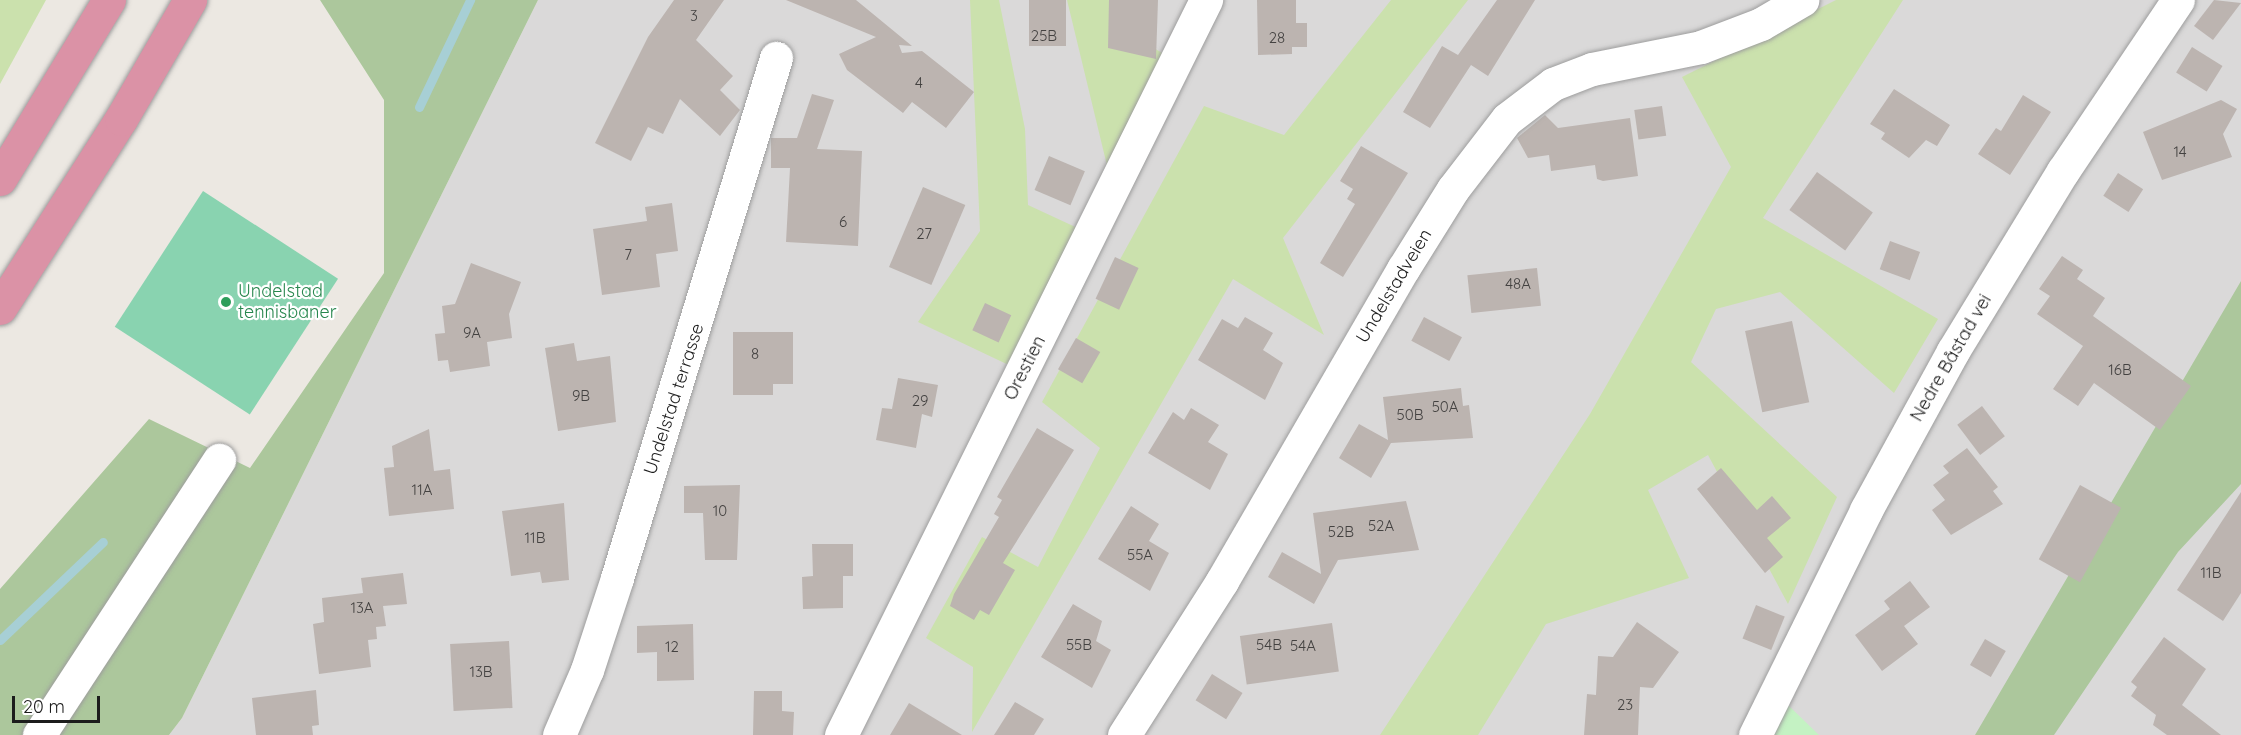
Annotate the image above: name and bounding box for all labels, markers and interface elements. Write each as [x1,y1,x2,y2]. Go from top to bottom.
house number: 3 [690,7,698,25]
house number: 25B [1031,27,1057,45]
house number: 28 [1269,29,1285,47]
house number: 4 [915,74,923,92]
house number: 14 [2173,143,2187,161]
house number: 6 [839,213,847,231]
house number: 27 [916,225,932,243]
street label: Undelstadveien [1352,225,1436,347]
house number: 7 [624,246,632,264]
house number: 48A [1505,275,1531,293]
place label: Undelstad tennisbaner [238,281,337,324]
street label: Nedre Båstad vei [1906,291,1996,425]
marker: Undelstad tennisbaner [219,295,233,309]
street label: Undelstad terrasse [639,321,709,477]
house number: 9A [463,324,481,342]
street label: Orestien [1000,332,1050,404]
house number: 8 [751,345,759,363]
house number: 16B [2108,361,2132,379]
house number: 9B [572,387,590,405]
house number: 29 [912,392,928,410]
house number: 50A [1432,398,1458,416]
house number: 50B [1397,406,1423,424]
house number: 11A [412,481,432,499]
house number: 10 [713,502,727,520]
house number: 52A [1368,517,1394,535]
house number: 52B [1328,523,1354,541]
house number: 11B [525,529,545,547]
house number: 55A [1127,546,1153,564]
house number: 11B [2201,564,2221,582]
house number: 13A [350,599,374,617]
house number: 55B [1066,636,1092,654]
house number: 54B [1256,636,1282,654]
house number: 54A [1290,637,1316,655]
house number: 12 [665,638,679,656]
house number: 13B [469,663,493,681]
scale bar [15,684,104,722]
text: 20 m [23,695,65,718]
house number: 23 [1617,696,1633,714]

